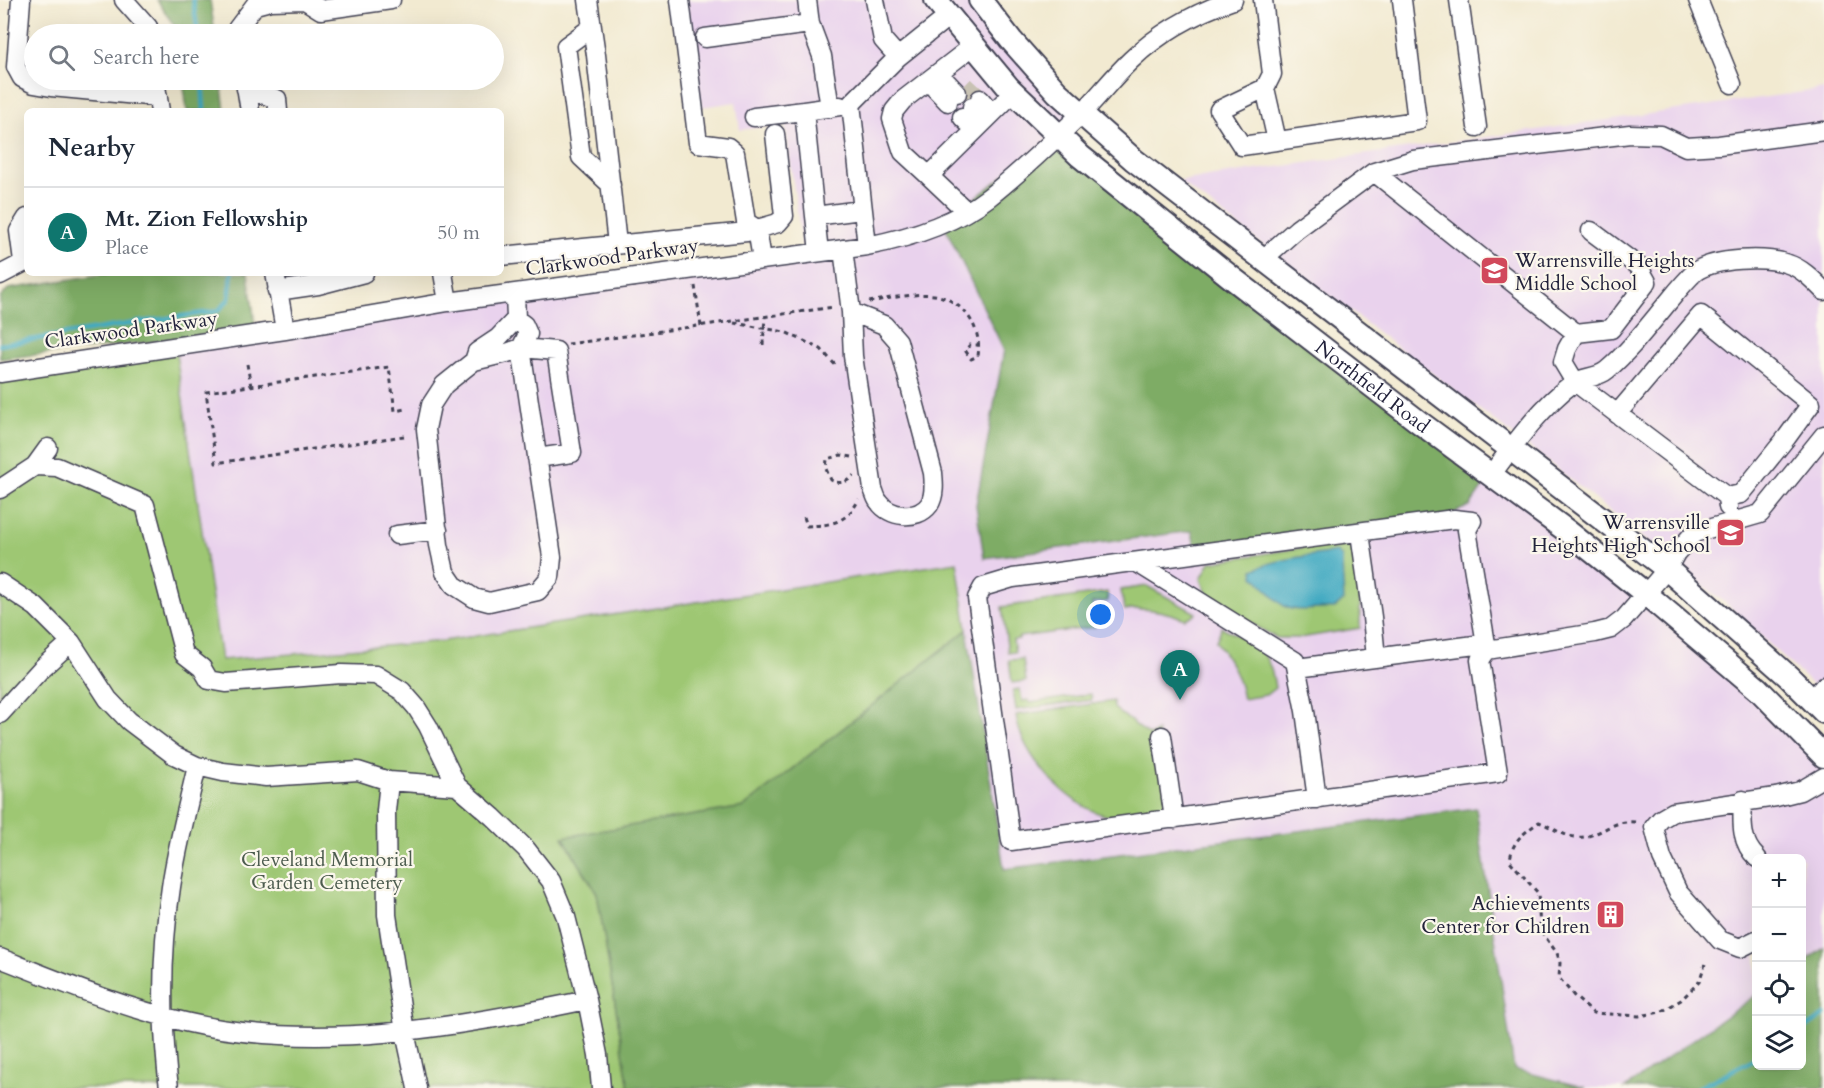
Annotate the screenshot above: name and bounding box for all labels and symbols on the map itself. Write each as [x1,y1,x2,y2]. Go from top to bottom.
street label: Clarkwood Parkway [524,231,701,283]
place label: Warrensville Heights Middle School [1514,247,1694,297]
school or university icon: Warrensville Heights Middle School [1478,255,1510,287]
street label: Clarkwood Parkway [43,304,220,356]
street label: Northfield Road [1310,333,1436,439]
place label: Warrensville Heights High School [1531,509,1710,559]
school or university icon: Warrensville Heights High School [1715,517,1747,549]
your location [1086,600,1115,629]
pin: A [1160,650,1200,700]
park label: Cleveland Memorial Garden Cemetery [241,846,413,896]
place label: Achievements Center for Children [1421,890,1591,940]
building icon: Achievements Center for Children [1595,898,1627,930]

